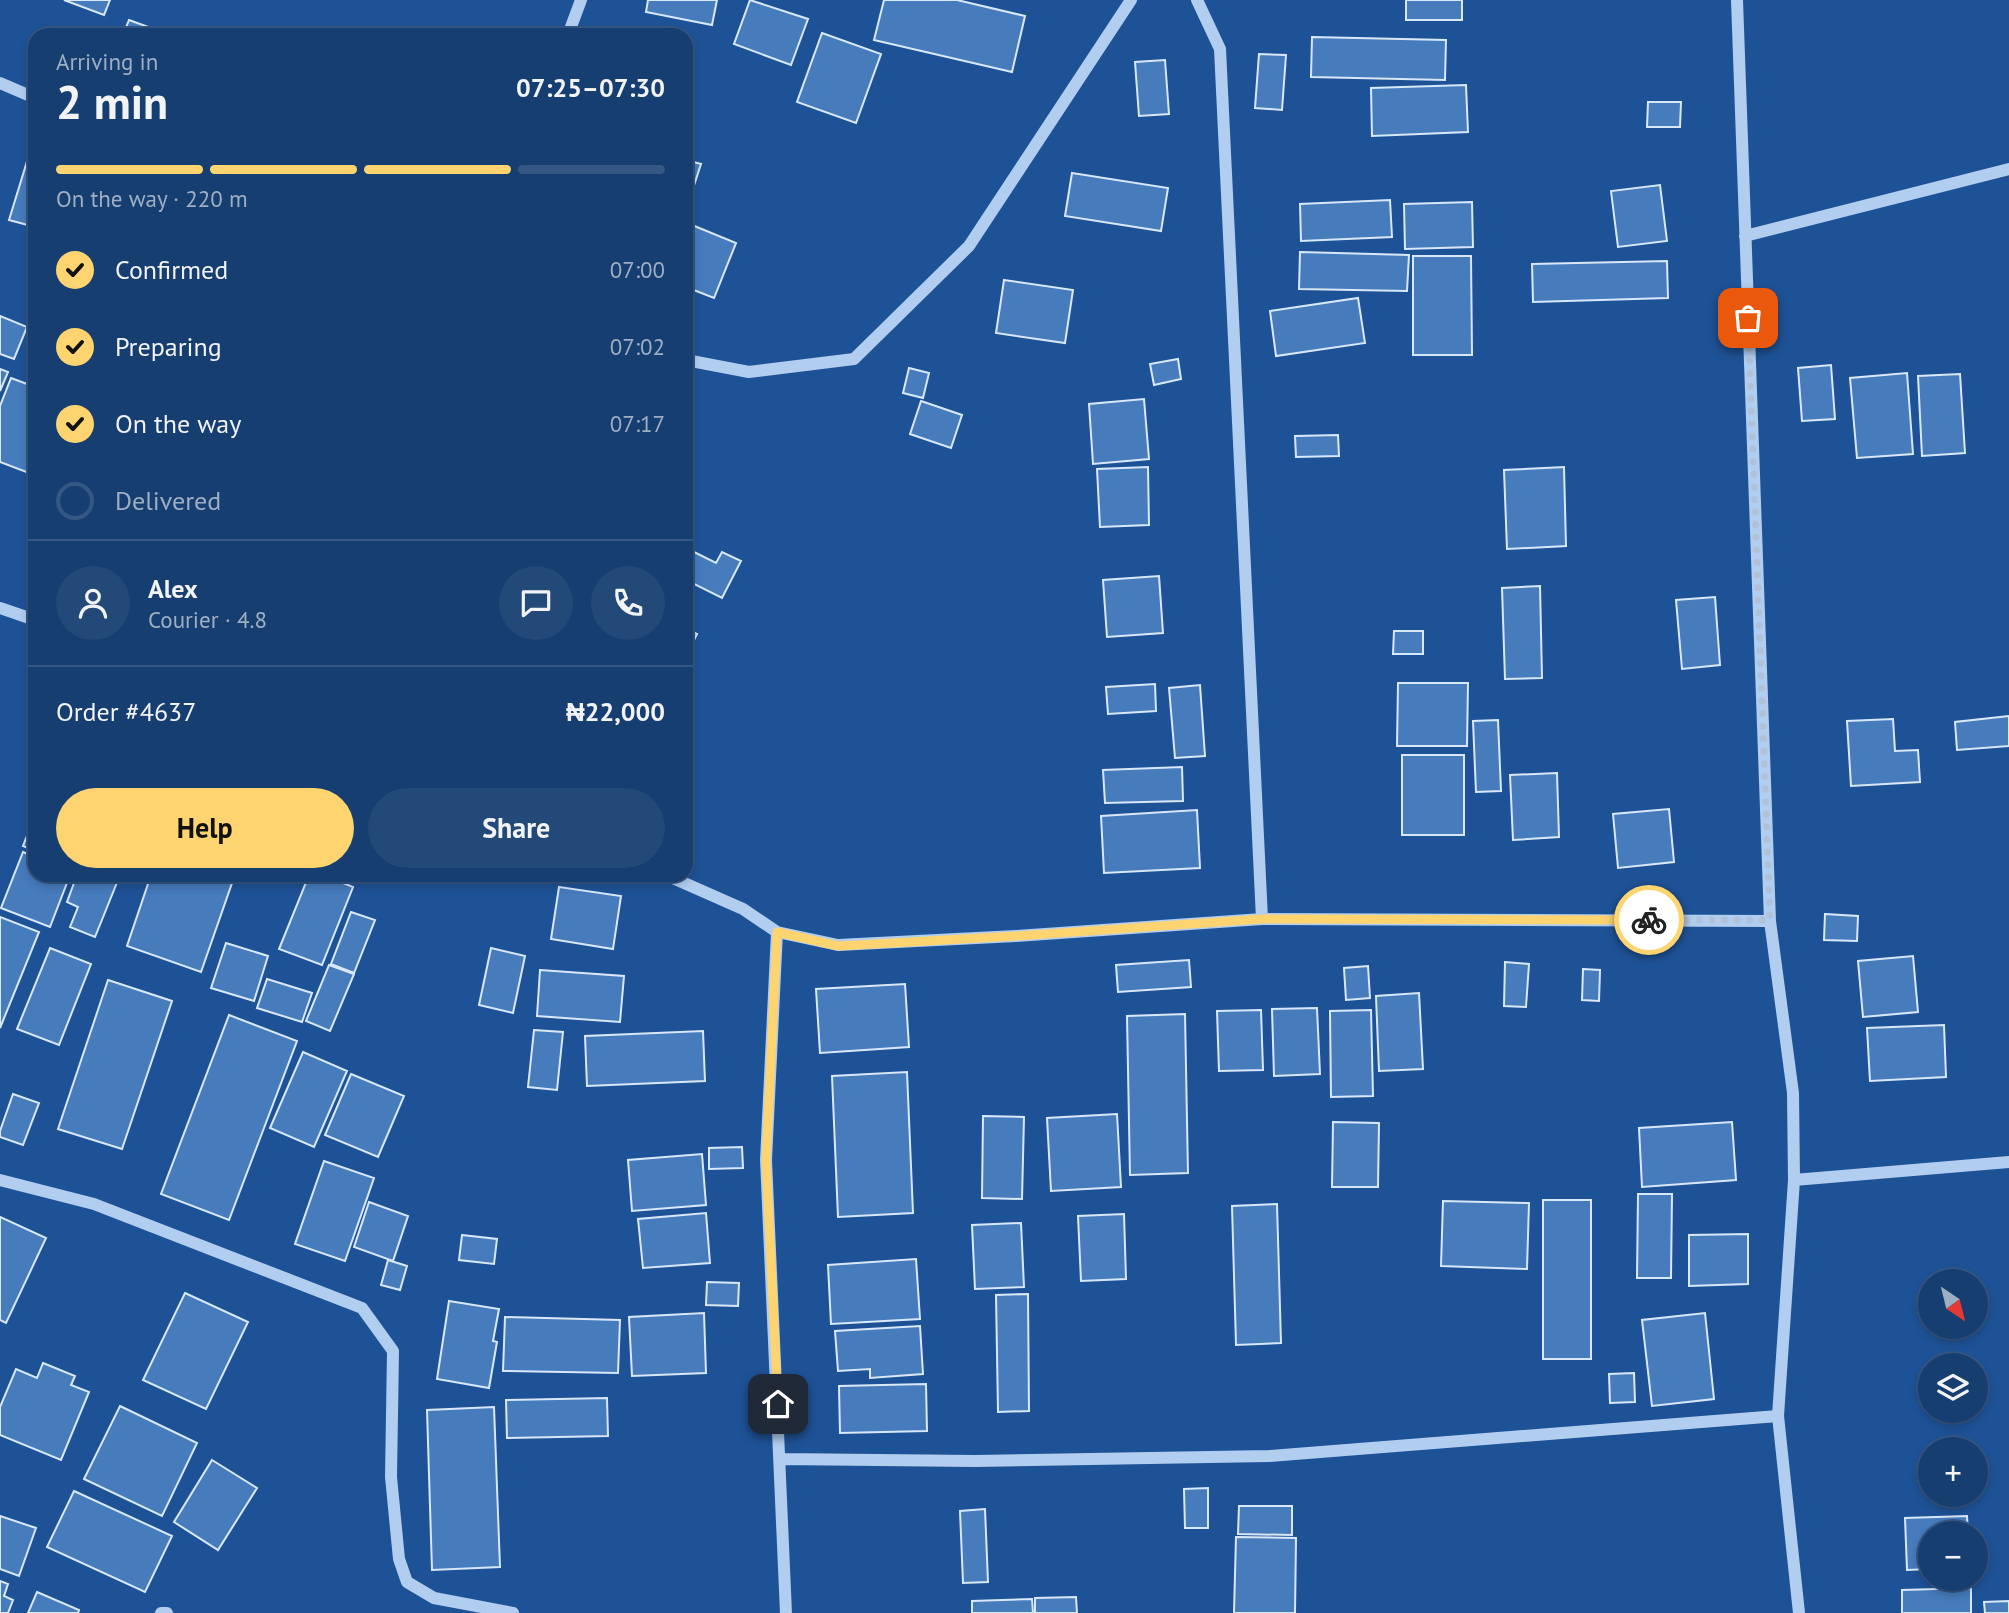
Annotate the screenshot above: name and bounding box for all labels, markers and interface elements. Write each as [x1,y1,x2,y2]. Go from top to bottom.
text: Arriving in [56,47,158,76]
text: 07:25–07:30 [516,71,665,104]
text: 2 min [56,72,168,132]
text: On the way · 220 m [56,184,248,213]
icon: check [56,251,94,289]
text: Confirmed [115,253,228,286]
text: 07:00 [610,255,665,284]
pin [1718,288,1778,348]
icon: bag [1729,299,1767,337]
icon: check [56,328,94,366]
text: Preparing [115,330,222,363]
text: 07:02 [610,332,665,361]
icon: check [56,405,94,443]
text: On the way [115,407,241,440]
text: 07:17 [610,409,665,438]
text: Delivered [115,484,221,517]
button: person [56,566,130,640]
button: chat [499,566,573,640]
button: phone [591,566,665,640]
text: Alex [148,572,198,605]
text: Courier · 4.8 [148,605,267,634]
text: Order #4637 [56,695,196,728]
text: ₦22,000 [566,695,665,728]
button: Help [56,788,354,868]
button: Share [368,788,665,868]
courier [1614,885,1684,955]
icon: bike [1630,901,1668,939]
north arrow [1918,1269,1988,1339]
map controls [1918,1269,1988,1591]
button: layers [1918,1353,1988,1423]
pin [748,1374,808,1434]
icon: home [759,1385,797,1423]
button: + [1918,1437,1988,1507]
button: − [1918,1521,1988,1591]

